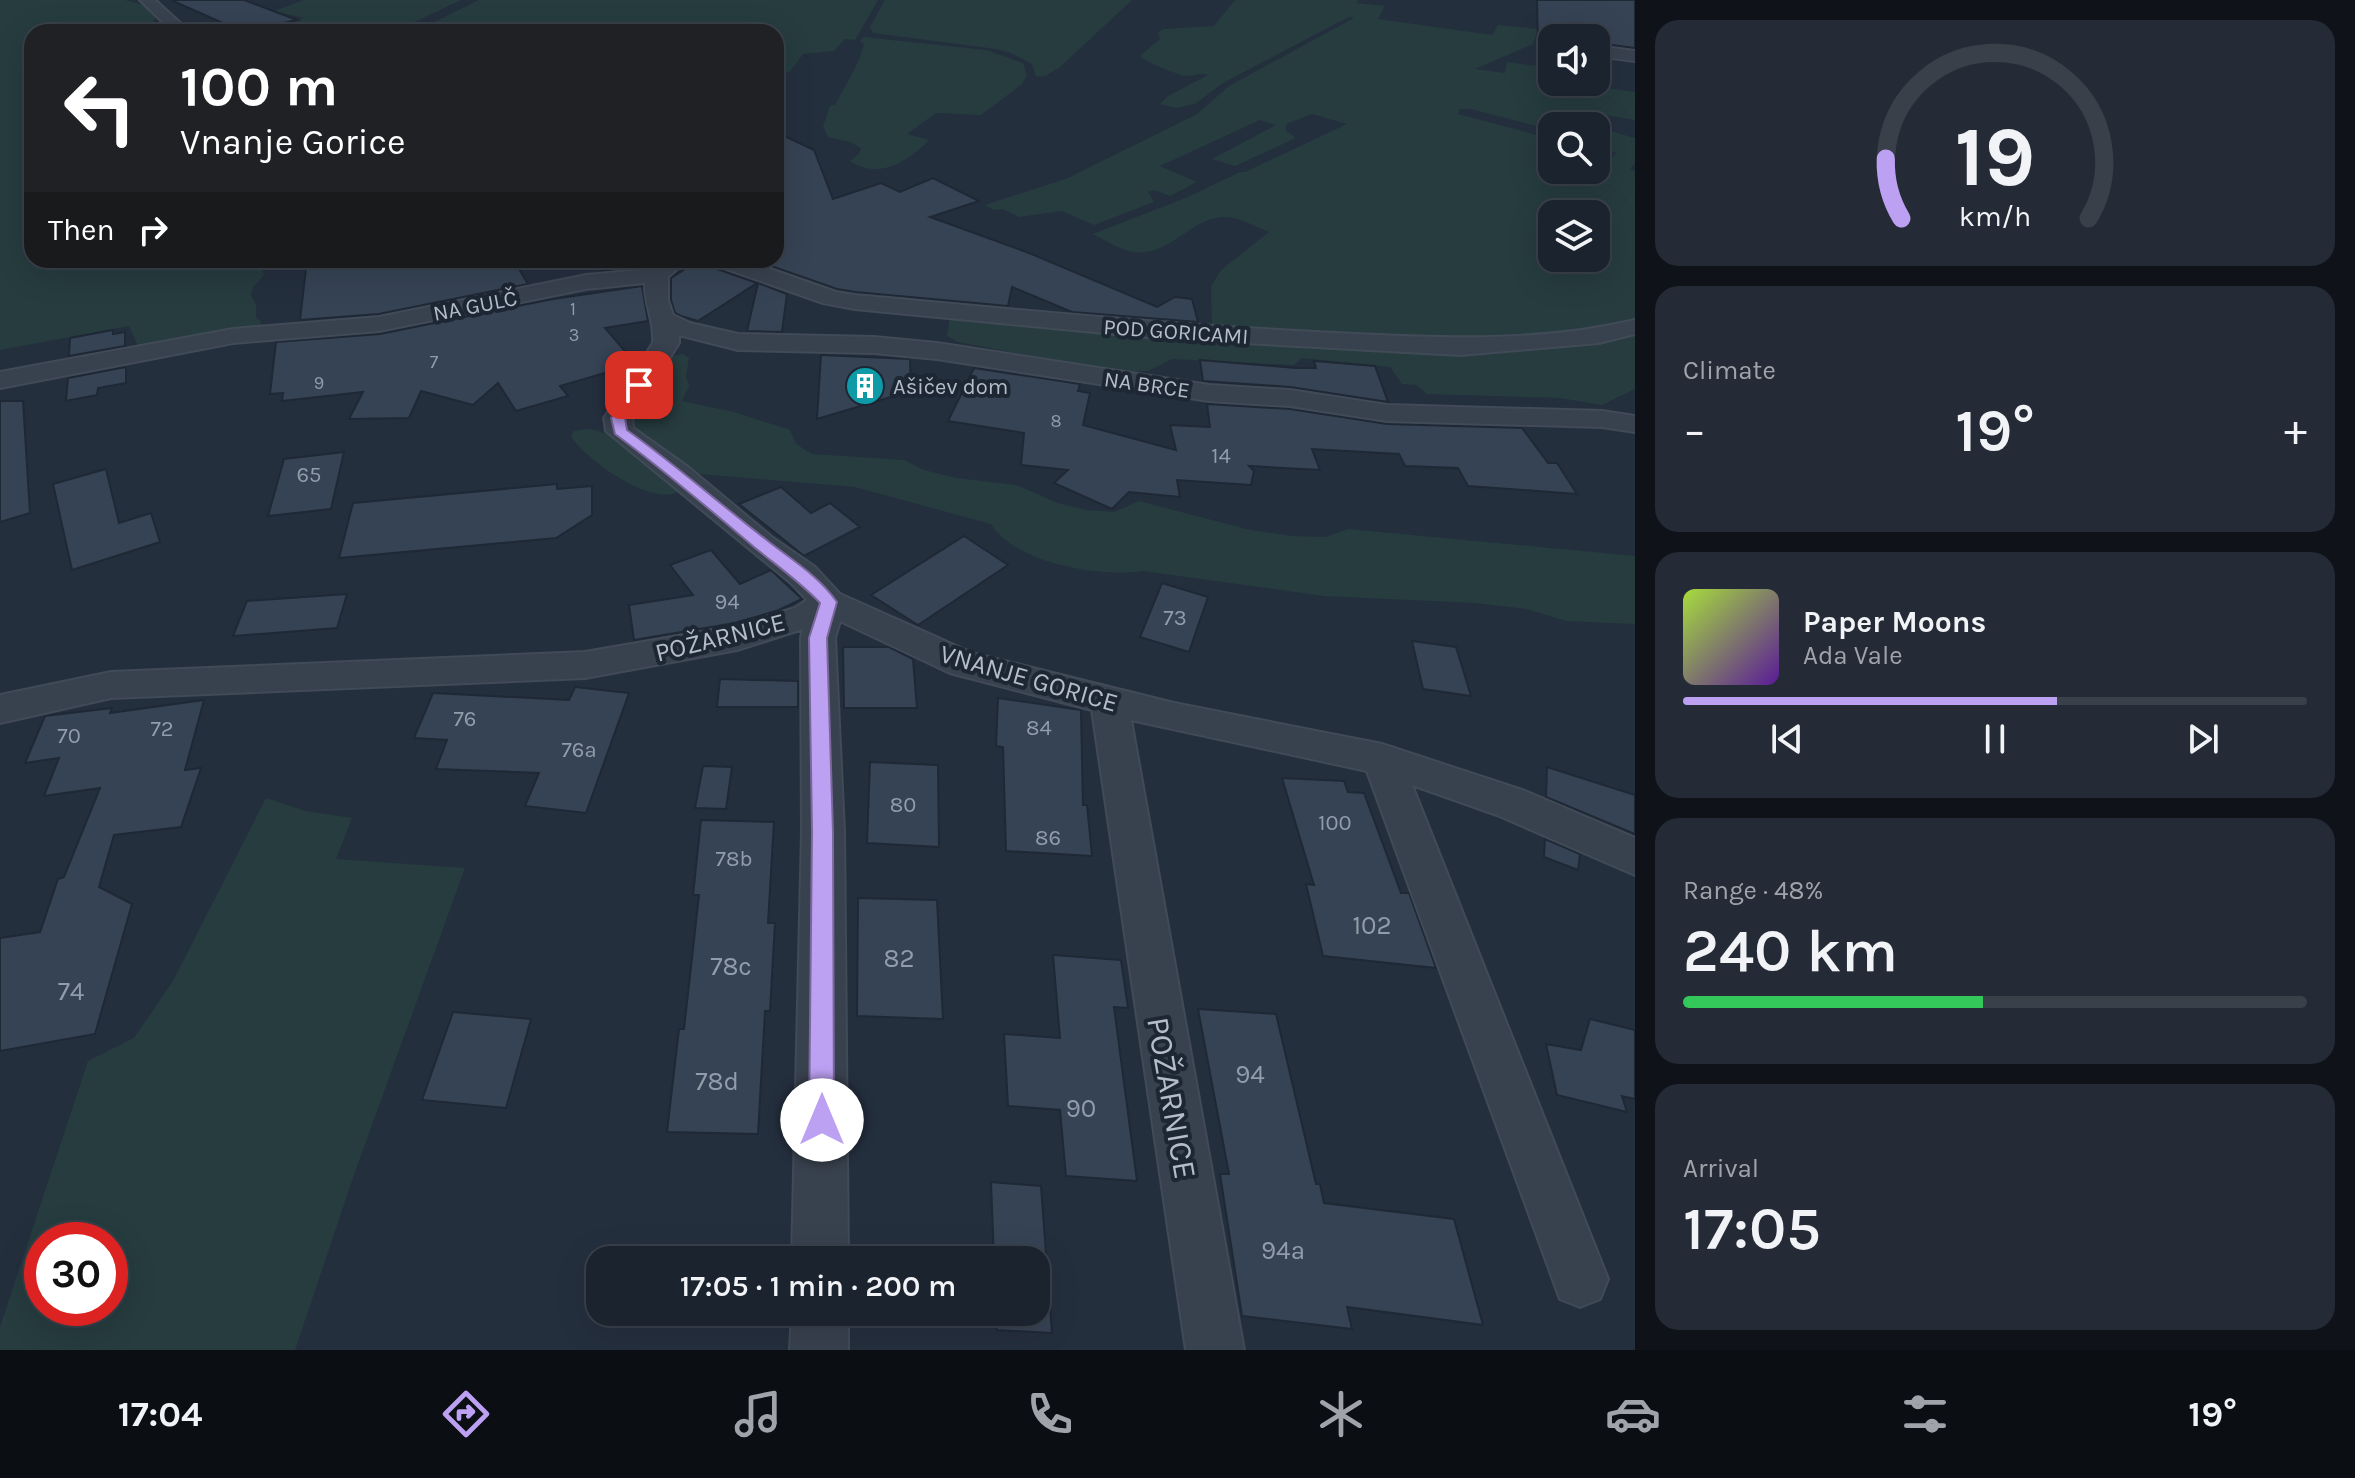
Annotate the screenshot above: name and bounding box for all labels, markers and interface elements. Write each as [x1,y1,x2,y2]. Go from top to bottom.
map controls [1538,24,1610,272]
button: sound [1538,24,1610,96]
text: 100 m [180,54,338,119]
icon: left [48,56,152,160]
text: 19 [1955,109,2035,206]
button: search [1538,112,1610,184]
text: Vnanje Gorice [180,121,406,163]
button: layers [1538,200,1610,272]
text: km/h [1959,200,2031,233]
icon: right [131,208,175,252]
text: Then [48,212,115,248]
street label: NA GULČ [431,284,519,327]
house number: 1 [570,298,576,320]
street label: POD GORICAMI [1103,314,1249,350]
house number: 3 [569,324,579,346]
house number: 7 [430,351,439,373]
pin [605,351,673,419]
text: Climate [1683,355,1776,386]
icon: arrive [617,363,661,407]
building icon: Ašičev dom [844,365,886,407]
street label: NA BRCE [1103,366,1191,404]
house number: 9 [314,372,324,394]
place label: Ašičev dom [893,374,1008,400]
text: 19° [1955,396,2035,466]
text: − [1683,405,1706,456]
text: + [2284,405,2307,456]
house number: 8 [1050,410,1062,432]
house number: 14 [1211,443,1231,469]
house number: 65 [296,462,322,488]
house number: 94 [714,589,740,615]
text: Paper Moons [1803,604,1986,640]
house number: 73 [1163,605,1187,631]
street label: POŽARNICE [652,606,788,669]
street label: VNANJE GORICE [936,638,1121,719]
text: Ada Vale [1803,640,1903,671]
house number: 76 [454,706,476,732]
house number: 84 [1026,715,1052,741]
house number: 72 [150,716,174,742]
icon: previous [1765,717,1809,761]
icon: pause [1973,717,2017,761]
icon: next [2181,717,2225,761]
house number: 70 [57,723,81,749]
house number: 76a [561,737,597,763]
house number: 80 [890,792,916,818]
house number: 100 [1318,810,1352,836]
house number: 86 [1035,825,1061,851]
house number: 78b [716,846,752,872]
text: Range · 48% [1683,875,1823,906]
house number: 102 [1352,910,1392,941]
text: 240 km [1683,916,1898,986]
house number: 82 [883,943,915,974]
house number: 78c [710,951,752,982]
house number: 74 [58,976,84,1007]
street label: POŽARNICE [1139,1014,1205,1182]
house number: 94 [1235,1059,1265,1090]
house number: 78d [695,1066,739,1097]
position arrow [780,1078,864,1162]
house number: 90 [1066,1093,1096,1124]
text: Arrival [1683,1153,1759,1184]
text: 17:05 [1683,1194,1821,1264]
speed limit sign: 30 [24,1222,128,1326]
house number: 94a [1261,1235,1305,1266]
text: 17:05 · 1 min · 200 m [680,1268,956,1304]
icon: directions [438,1386,494,1442]
icon: music [730,1386,786,1442]
icon: phone [1022,1386,1078,1442]
icon: climate [1313,1386,1369,1442]
icon: car [1605,1386,1661,1442]
icon: filters [1897,1386,1953,1442]
text: 17:04 [118,1393,202,1435]
text: 19° [2188,1393,2237,1435]

